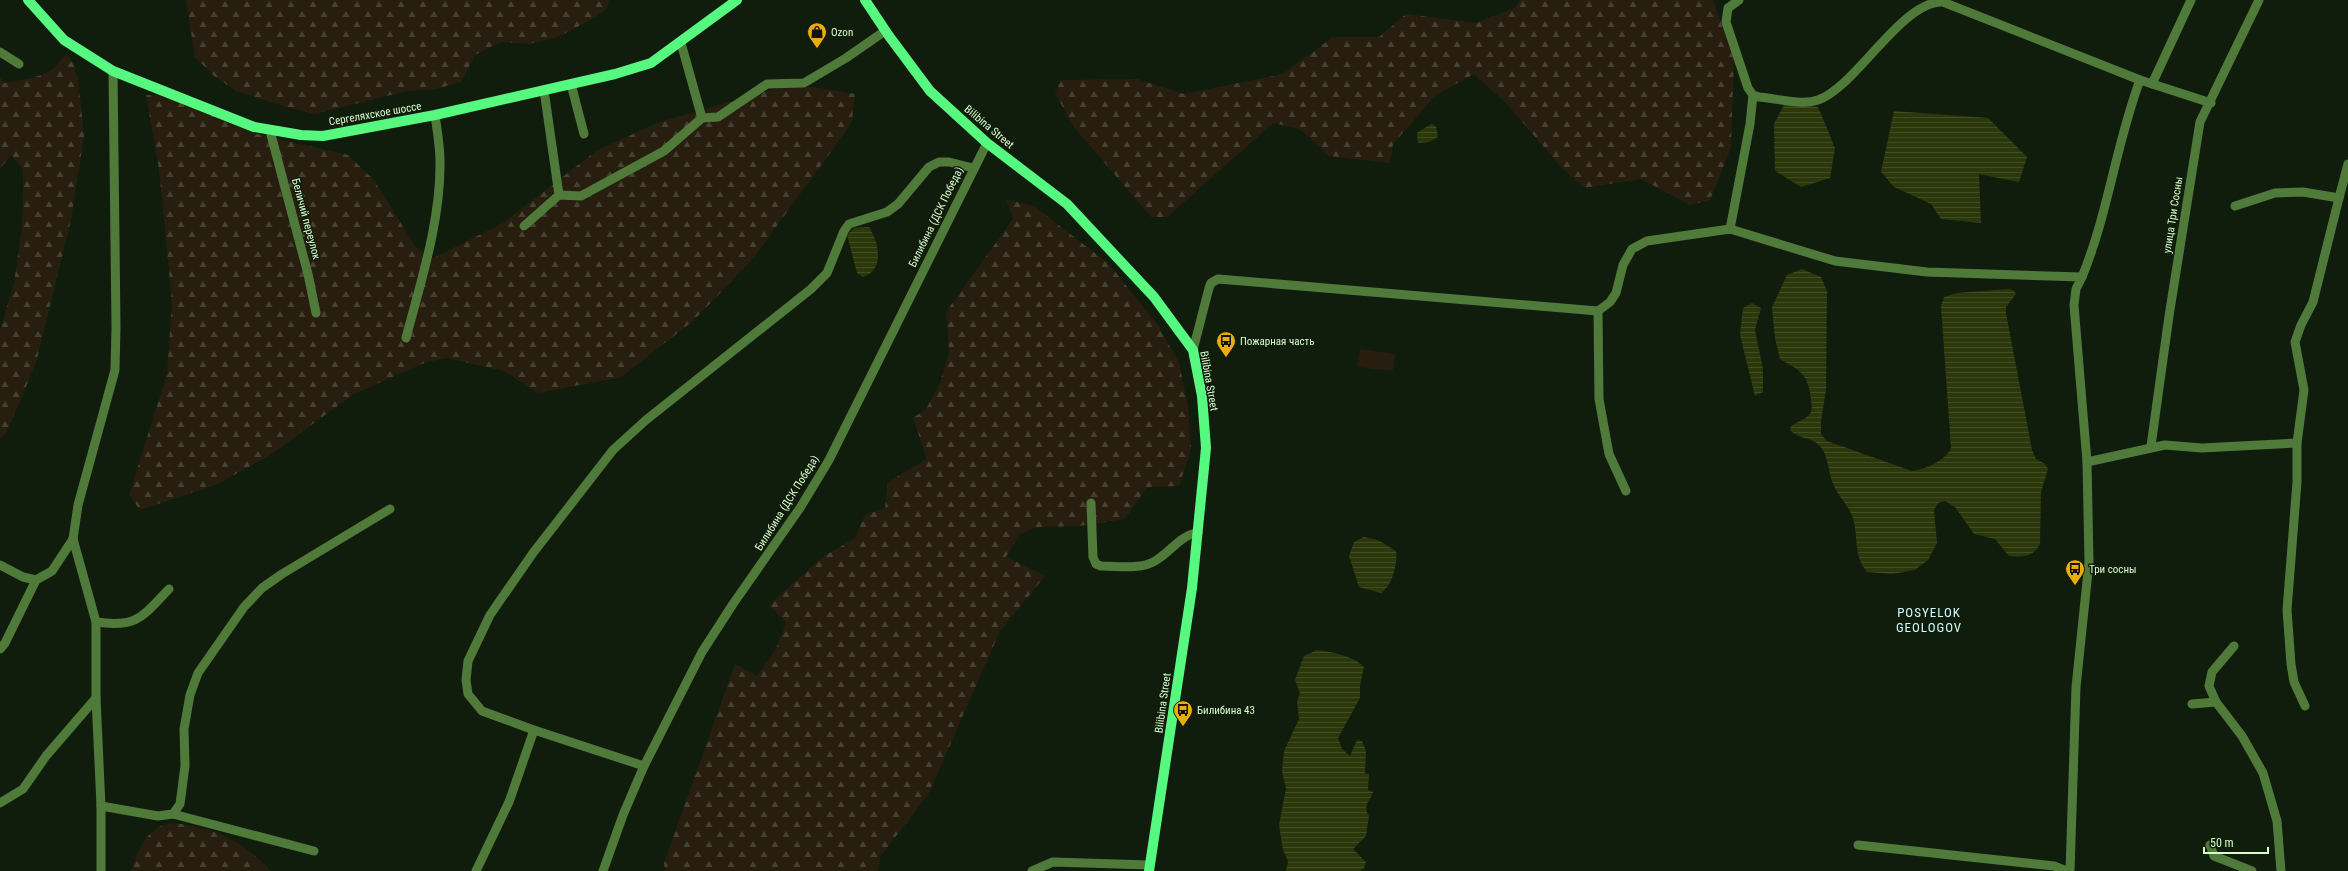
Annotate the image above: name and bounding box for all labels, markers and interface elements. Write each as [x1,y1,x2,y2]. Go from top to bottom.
shop icon: Ozon [806,21,828,49]
place label: Ozon [831,26,853,39]
street label: Сергеляхское шоссе [328,99,422,129]
street label: Bilibina Street [962,103,1016,151]
street label: Билибина (ДСК Победа) [906,165,966,269]
street label: улица Три Сосны [2161,176,2185,254]
street label: Беличий переулок [289,177,323,262]
bus stop icon: Пожарная часть [1215,330,1237,358]
place label: Пожарная часть [1240,335,1315,348]
street label: Bilibina Street [1197,350,1221,412]
street label: Билибина (ДСК Победа) [752,453,822,553]
bus stop icon: Три сосны [2064,558,2086,586]
place label: Три сосны [2089,563,2136,576]
district label: POSYELOK GEOLOGOV [1896,605,1962,635]
street label: Bilibina Street [1152,672,1174,734]
bus stop icon: Билибина 43 [1172,699,1194,727]
place label: Билибина 43 [1197,704,1255,717]
scale bar [2204,829,2268,855]
text: 50 m [2210,836,2234,850]

